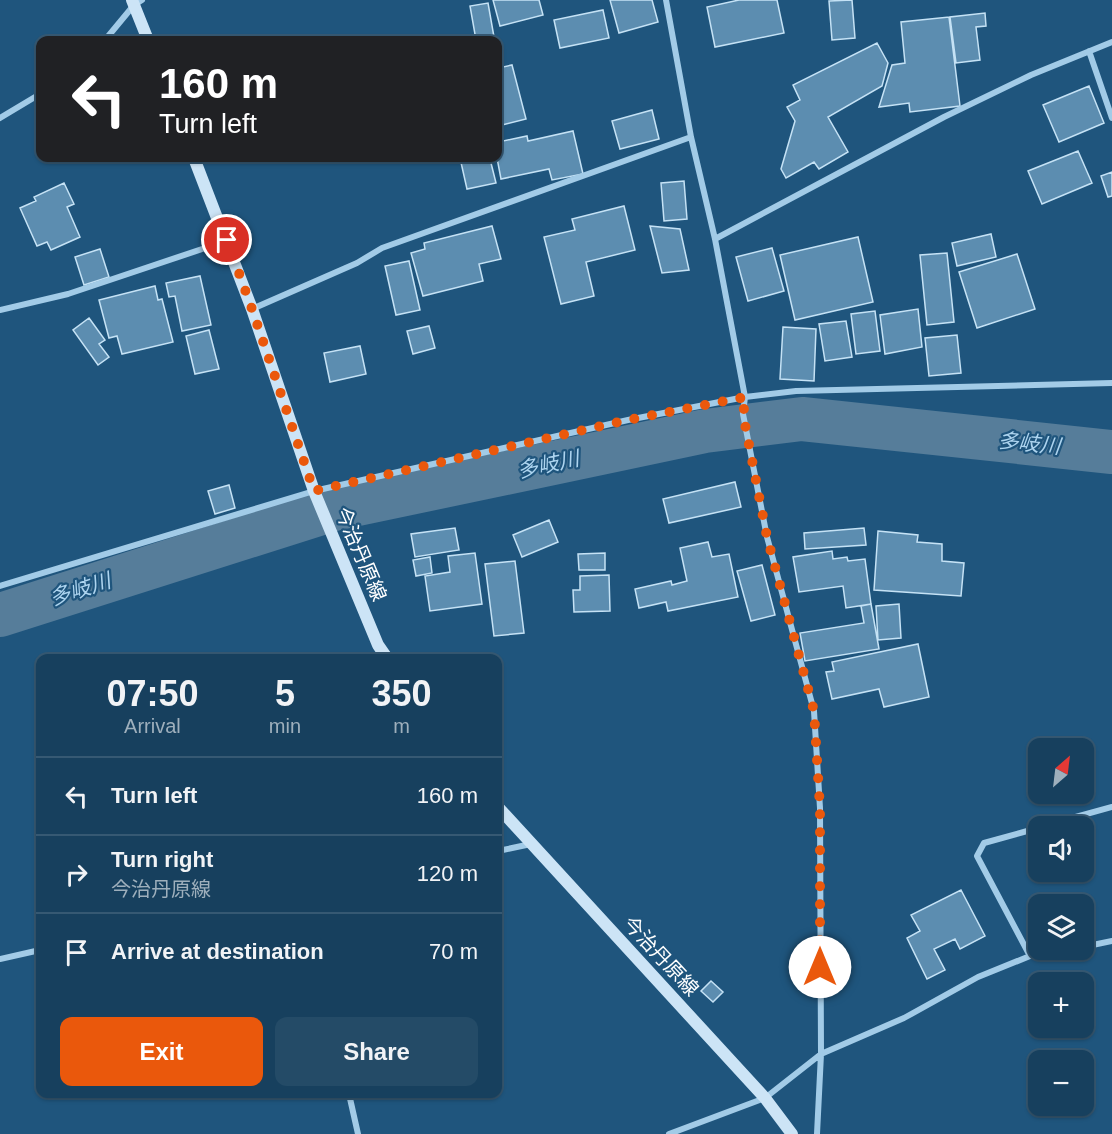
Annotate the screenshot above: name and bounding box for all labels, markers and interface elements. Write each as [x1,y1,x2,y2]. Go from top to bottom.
icon: left [60,60,138,138]
text: 160 m [159,60,278,107]
text: Turn left [159,109,257,139]
pin [201,214,252,265]
icon: arrive [210,223,243,256]
water label: 多岐川 [996,428,1064,458]
water label: 多岐川 [515,446,583,482]
street label: 今治丹原線 [331,504,391,604]
water label: 多岐川 [46,568,115,610]
text: 07:50 [106,673,198,714]
text: 5 [275,673,295,714]
text: 350 [371,673,432,714]
text: Arrival [124,715,181,737]
text: min [269,715,301,737]
text: m [393,715,410,737]
north arrow [1028,738,1094,804]
map controls [1028,738,1094,1116]
icon: left [60,780,93,813]
text: Turn left [111,783,197,808]
text: 160 m [417,783,478,808]
button: sound [1028,816,1094,882]
text: Turn right [111,847,213,872]
icon: right [60,858,93,891]
text: 120 m [417,861,478,886]
text: 今治丹原線 [111,878,211,900]
button: layers [1028,894,1094,960]
street label: 今治丹原線 [619,912,703,1000]
position arrow [788,935,852,999]
icon: arrive [60,936,93,969]
text: Arrive at destination [111,939,324,964]
text: 70 m [429,939,478,964]
button: + [1028,972,1094,1038]
button: Exit [60,1017,263,1086]
button: Share [275,1017,478,1086]
button: − [1028,1050,1094,1116]

